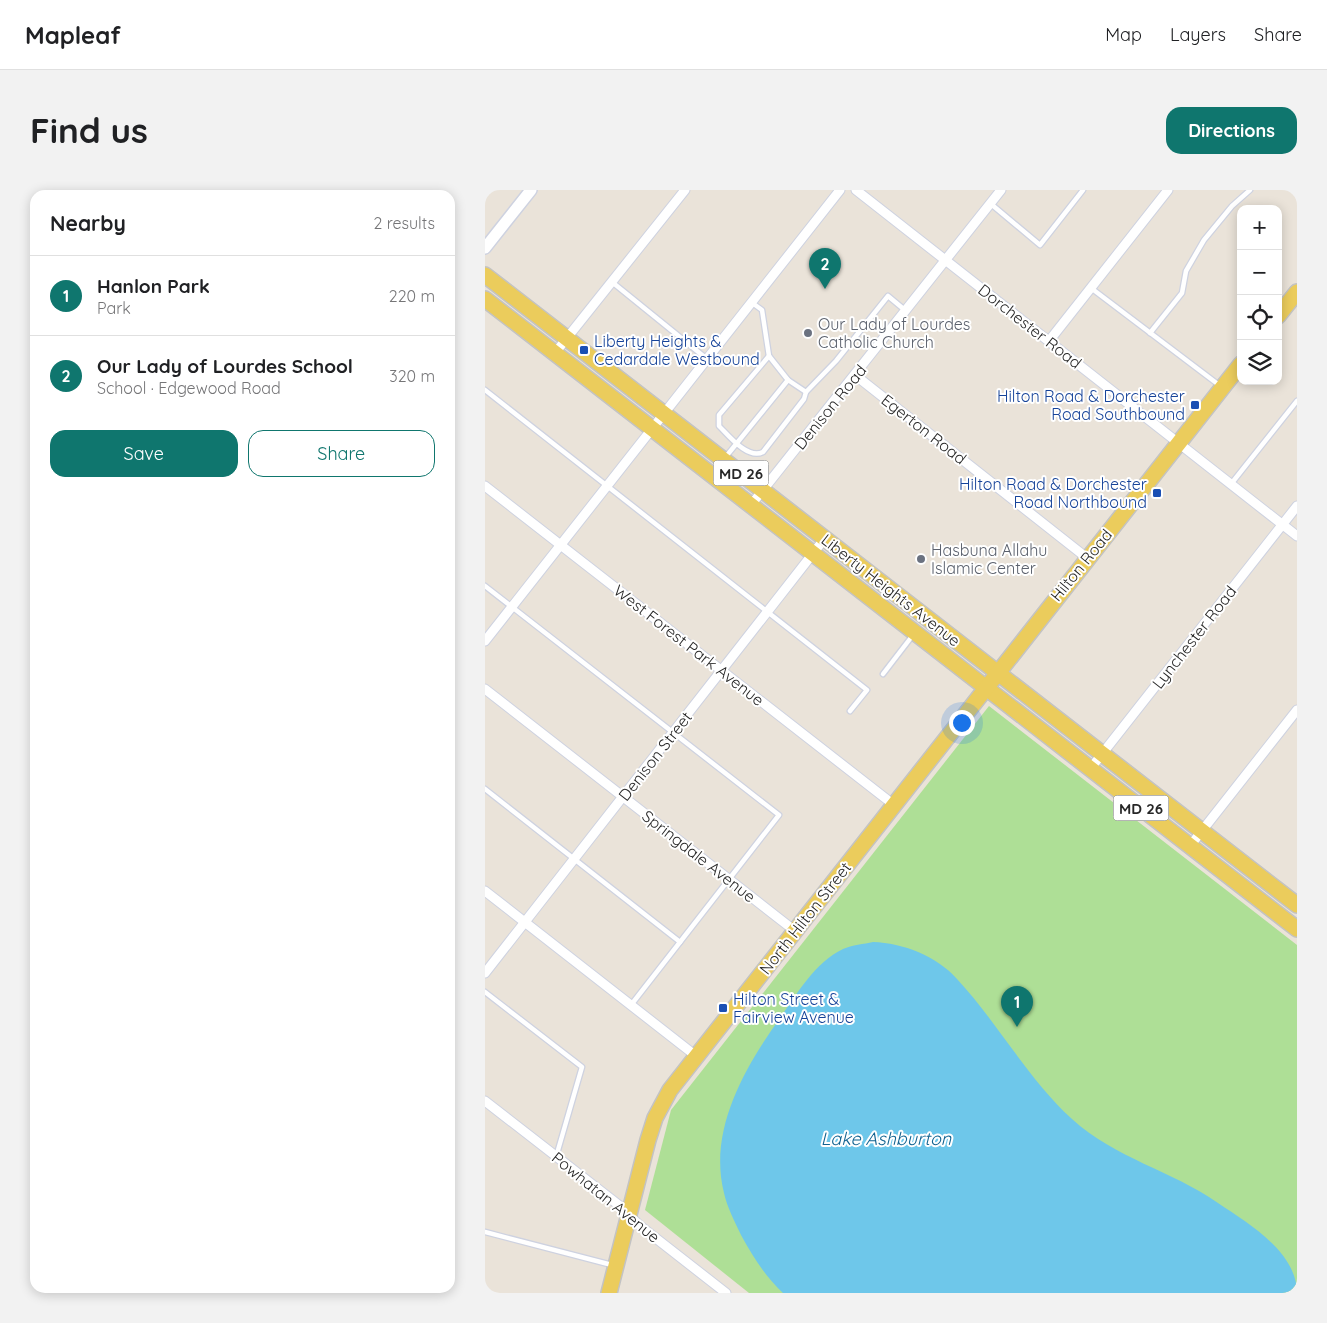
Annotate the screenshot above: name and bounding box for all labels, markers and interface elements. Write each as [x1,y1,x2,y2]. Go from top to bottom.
text: Mapleaf [25,20,121,50]
text: Map [1105,23,1142,46]
text: Layers [1170,23,1226,46]
text: Share [1254,23,1302,46]
button: Directions [1166,107,1297,154]
text: Find us [30,108,148,152]
map controls [1237,205,1282,385]
button: + [1237,205,1282,250]
text: Nearby [50,210,126,236]
text: 2 results [373,213,435,233]
pin: 2 [809,248,841,289]
button: − [1237,250,1282,295]
text: Hanlon Park [97,274,210,298]
street label: Dorchester Road [974,279,1086,373]
text: 1 [63,286,69,306]
text: 220 m [389,286,435,306]
button: locate [1237,295,1282,340]
text: Park [97,298,131,318]
place label: Our Lady of Lourdes Catholic Church [818,314,970,352]
marker: Our Lady of Lourdes Catholic Church [802,327,814,339]
place label: Liberty Heights & Cedardale Westbound [594,331,760,369]
button: layers [1237,340,1282,385]
marker: Liberty Heights & Cedardale Westbound [578,344,590,356]
text: Our Lady of Lourdes School [97,354,353,378]
street label: Denison Road [790,360,870,454]
text: 2 [61,366,71,386]
text: 320 m [389,366,435,386]
text: School · Edgewood Road [97,378,281,398]
place label: Hilton Road & Dorchester Road Southbound [997,386,1185,424]
street label: Egerton Road [878,390,970,468]
marker: Hilton Road & Dorchester Road Southbound [1189,399,1201,411]
button: Save [50,430,238,477]
button: Share [248,430,435,477]
road number: MD 26 [713,460,769,486]
place label: Hilton Road & Dorchester Road Northbound [959,474,1147,512]
marker: Hilton Road & Dorchester Road Northbound [1151,487,1163,499]
street label: Hilton Road [1046,525,1116,605]
street label: Liberty Heights Avenue [817,529,965,651]
place label: Hasbuna Allahu Islamic Center [931,540,1047,578]
marker: Hasbuna Allahu Islamic Center [915,553,927,565]
street label: West Forest Park Avenue [610,580,768,710]
street label: Lynchester Road [1148,582,1240,692]
street label: Denison Street [614,707,696,805]
your location [949,710,975,736]
road number: MD 26 [1113,796,1169,820]
street label: Springdale Avenue [638,806,760,906]
street label: North Hilton Street [755,858,855,978]
pin: 1 [1001,986,1033,1027]
place label: Hilton Street & Fairview Avenue [733,989,854,1027]
marker: Hilton Street & Fairview Avenue [717,1002,729,1014]
water label: Lake Ashburton [821,1127,952,1150]
street label: Powhatan Avenue [548,1147,664,1247]

